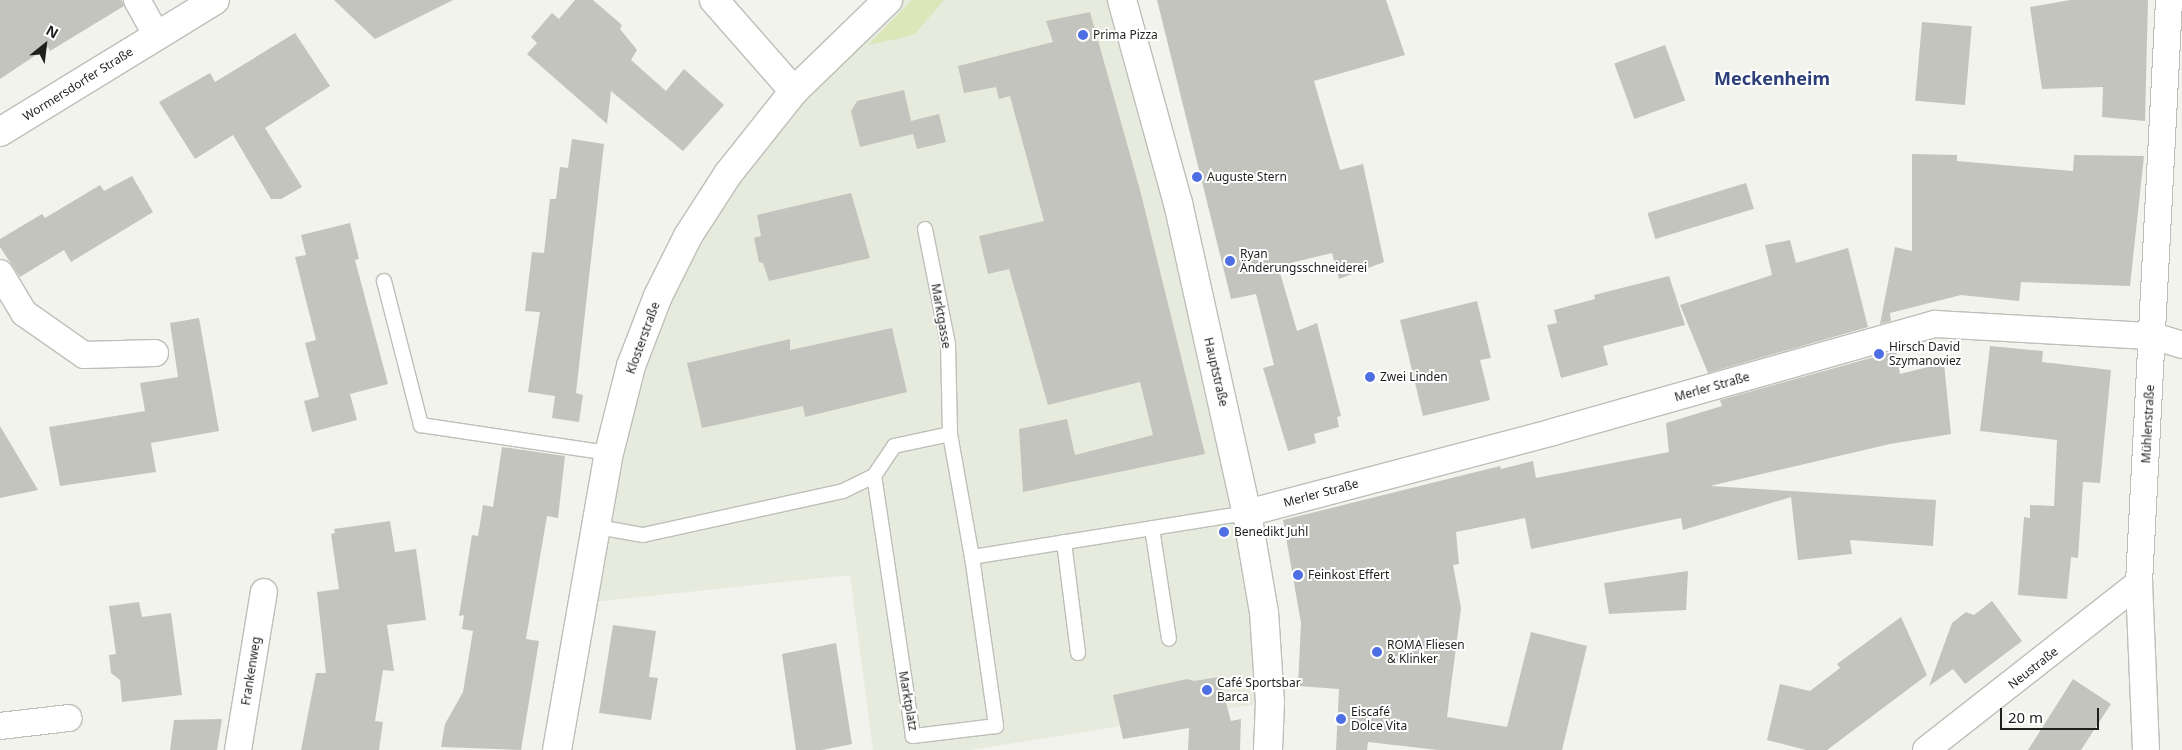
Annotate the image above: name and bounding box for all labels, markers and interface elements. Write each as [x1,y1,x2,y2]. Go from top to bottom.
north arrow [20,20,70,70]
text: N [43,20,62,43]
place label: Prima Pizza [1093,28,1158,42]
marker: Prima Pizza [1077,29,1089,41]
street label: Wormersdorfer Straße [20,44,136,124]
district label: Meckenheim [1714,67,1830,89]
place label: Auguste Stern [1207,170,1287,184]
marker: Auguste Stern [1191,171,1203,183]
place label: Ryan Änderungsschneiderei [1240,247,1367,275]
marker: Ryan Änderungsschneiderei [1224,255,1236,267]
street label: Marktgasse [928,282,954,350]
street label: Klosterstraße [623,300,663,376]
street label: Hauptstraße [1201,336,1231,408]
place label: Hirsch David Szymanoviez [1889,340,1961,368]
marker: Hirsch David Szymanoviez [1873,348,1885,360]
street label: Merler Straße [1673,369,1751,405]
place label: Zwei Linden [1380,370,1448,384]
marker: Zwei Linden [1364,371,1376,383]
street label: Mühlenstraße [2139,384,2157,464]
street label: Merler Straße [1282,476,1360,510]
place label: Benedikt Juhl [1234,525,1308,539]
marker: Benedikt Juhl [1218,526,1230,538]
place label: Feinkost Effert [1308,568,1389,582]
marker: Feinkost Effert [1292,569,1304,581]
street label: Frankenweg [238,636,264,706]
place label: ROMA Fliesen & Klinker [1387,638,1465,666]
street label: Neustraße [2005,644,2061,692]
marker: ROMA Fliesen & Klinker [1371,646,1383,658]
street label: Marktplatz [896,670,920,732]
place label: Café Sportsbar Barca [1217,676,1301,704]
marker: Café Sportsbar Barca [1201,684,1213,696]
scale bar [2002,698,2101,730]
place label: Eiscafé Dolce Vita [1351,705,1407,733]
text: 20 m [2008,707,2043,727]
marker: Eiscafé Dolce Vita [1335,713,1347,725]

